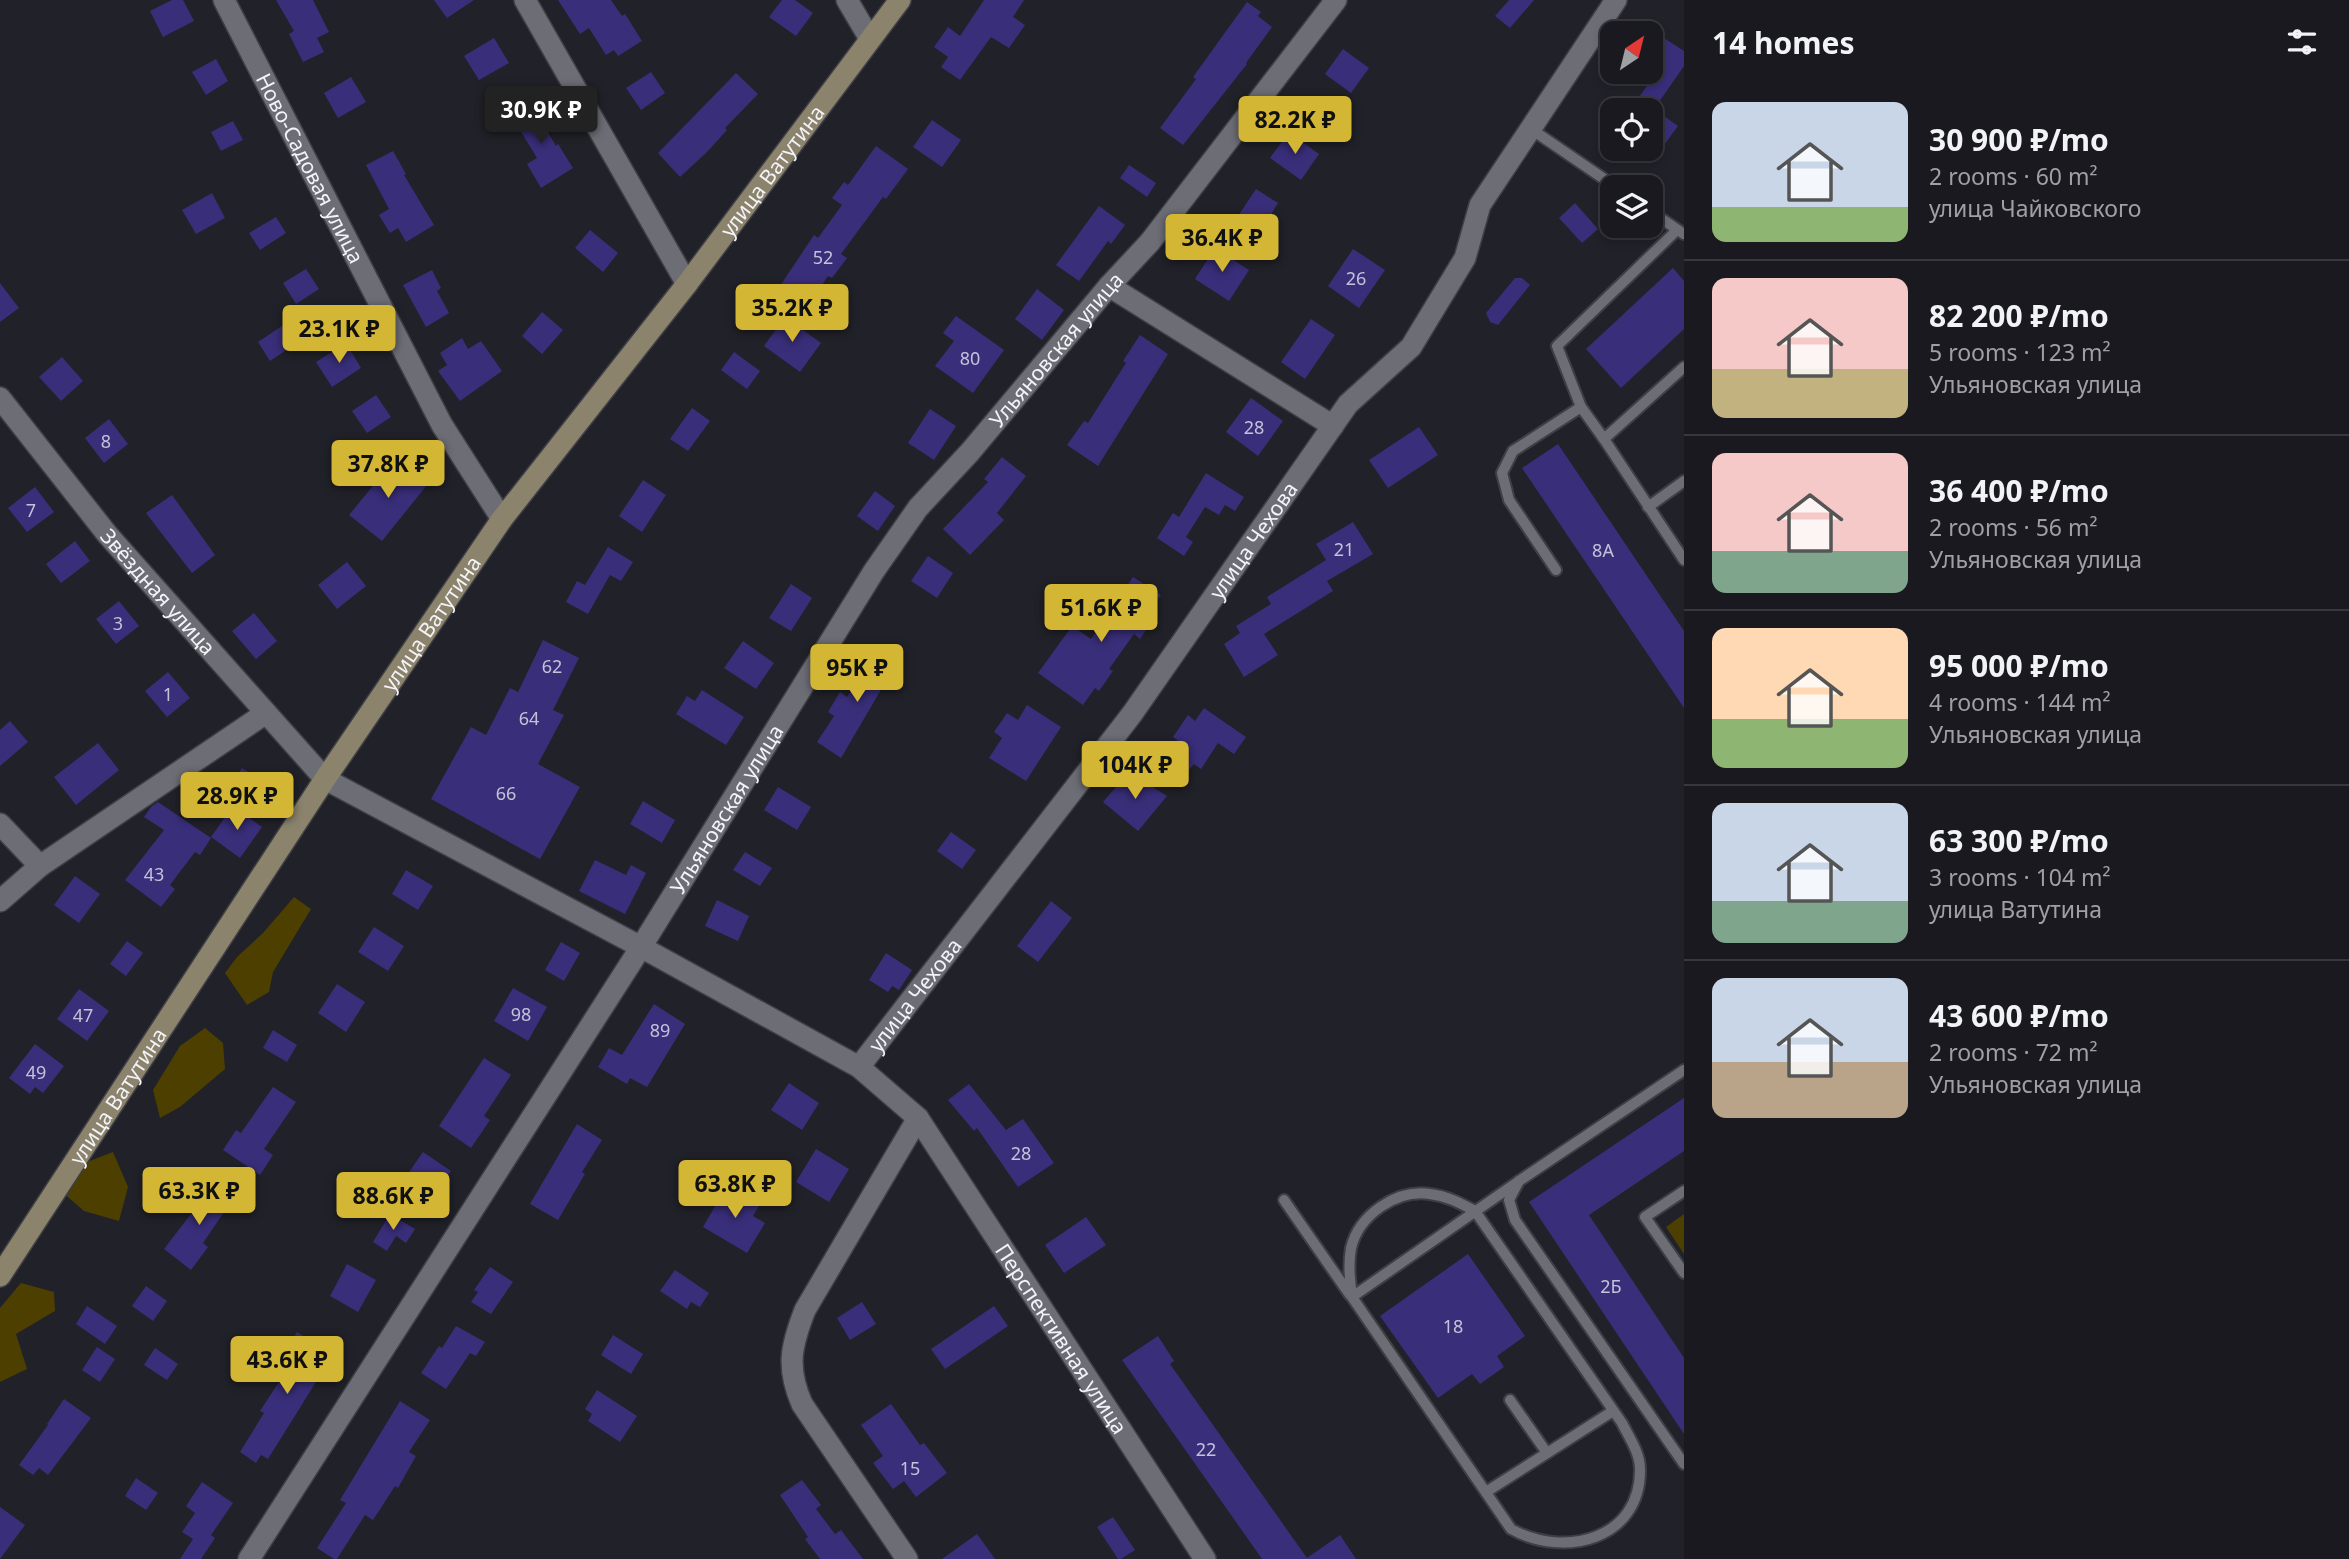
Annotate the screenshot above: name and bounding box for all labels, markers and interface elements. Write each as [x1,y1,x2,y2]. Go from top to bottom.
north arrow [1600,21,1662,84]
map controls [1600,21,1663,238]
text: 14 homes [1712,22,1855,63]
icon: filters [2283,23,2321,61]
street label: Ново-Садовая улица [250,68,371,268]
pin: 30.9K ₽ [476,86,606,146]
text: 30.9K ₽ [501,93,581,125]
pin: 82.2K ₽ [1230,96,1360,156]
button: locate [1600,98,1663,161]
street label: улица Ватутина [713,99,831,242]
text: 82.2K ₽ [1255,103,1335,135]
text: 30 900 ₽/mo [1929,119,2109,160]
icon: home [1768,130,1852,214]
text: 2 rooms · 60 m² [1929,160,2098,192]
button: layers [1600,175,1663,238]
text: улица Чайковского [1929,192,2141,224]
pin: 36.4K ₽ [1157,215,1287,274]
text: 36.4K ₽ [1182,221,1262,253]
house number: 52 [813,245,833,269]
street label: Ульяновская улица [983,266,1129,433]
house number: 26 [1346,266,1366,290]
pin: 35.2K ₽ [727,284,857,344]
text: 35.2K ₽ [752,291,832,323]
text: 82 200 ₽/mo [1929,295,2109,336]
pin: 23.1K ₽ [274,306,404,365]
icon: home [1768,306,1852,390]
text: 23.1K ₽ [299,312,379,344]
text: 5 rooms · 123 m² [1929,336,2111,368]
house number: 80 [960,346,980,370]
text: Ульяновская улица [1929,368,2142,400]
house number: 28 [1244,415,1264,439]
house number: 8 [101,429,111,453]
pin: 37.8K ₽ [323,440,453,500]
text: 37.8K ₽ [348,447,428,479]
text: 36 400 ₽/mo [1929,470,2109,511]
street label: улица Чехова [1203,476,1304,604]
icon: home [1768,481,1852,565]
house number: 7 [26,498,36,522]
text: 2 rooms · 56 m² [1929,511,2098,543]
street label: Звёздная улица [94,522,222,661]
house number: 21 [1334,537,1354,561]
house number: 8А [1592,538,1614,562]
text: Ульяновская улица [1929,543,2142,575]
street label: улица Ватутина [375,550,487,697]
pin: 51.6K ₽ [1036,584,1166,644]
text: 51.6K ₽ [1061,591,1141,623]
house number: 3 [113,611,123,635]
pin: 95K ₽ [808,644,906,704]
text: 95 000 ₽/mo [1929,645,2109,686]
text: 95K ₽ [826,651,888,683]
house number: 62 [542,654,562,678]
icon: home [1768,656,1852,740]
house number: 1 [163,682,173,706]
text: 4 rooms · 144 m² [1929,686,2111,718]
house number: 64 [519,706,539,730]
text: Ульяновская улица [1929,718,2142,750]
street label: Ульяновская улица [663,719,790,899]
pin: 104K ₽ [1078,742,1192,801]
text: 104K ₽ [1098,748,1172,780]
pin: 28.9K ₽ [172,772,302,832]
text: 28.9K ₽ [197,779,277,811]
house number: 66 [496,781,516,805]
text: 63 300 ₽/mo [1929,820,2109,861]
icon: home [1768,831,1852,915]
text: 3 rooms · 104 m² [1929,861,2111,893]
house number: 43 [144,862,164,886]
text: улица Ватутина [1929,893,2102,925]
street label: улица Чехова [862,932,968,1058]
text: 43 600 ₽/mo [1929,995,2109,1036]
house number: 98 [511,1002,531,1026]
house number: 47 [73,1003,93,1027]
icon: home [1768,1006,1852,1090]
house number: 89 [650,1018,670,1042]
street label: улица Ватутина [63,1022,173,1170]
text: 2 rooms · 72 m² [1929,1036,2098,1068]
house number: 49 [26,1060,46,1084]
text: Ульяновская улица [1929,1068,2142,1100]
house number: 28 [1011,1141,1031,1165]
pin: 63.8K ₽ [670,1160,800,1220]
text: 63.8K ₽ [695,1167,775,1199]
pin: 63.3K ₽ [134,1168,264,1227]
pin: 88.6K ₽ [328,1172,458,1232]
text: 63.3K ₽ [159,1174,239,1206]
text: 88.6K ₽ [353,1179,433,1211]
street label: Перспективная улица [989,1238,1134,1439]
house number: 2Б [1600,1274,1622,1298]
house number: 18 [1443,1314,1463,1338]
pin: 43.6K ₽ [222,1336,352,1396]
text: 43.6K ₽ [247,1343,327,1375]
house number: 22 [1196,1437,1216,1461]
house number: 15 [900,1456,920,1480]

